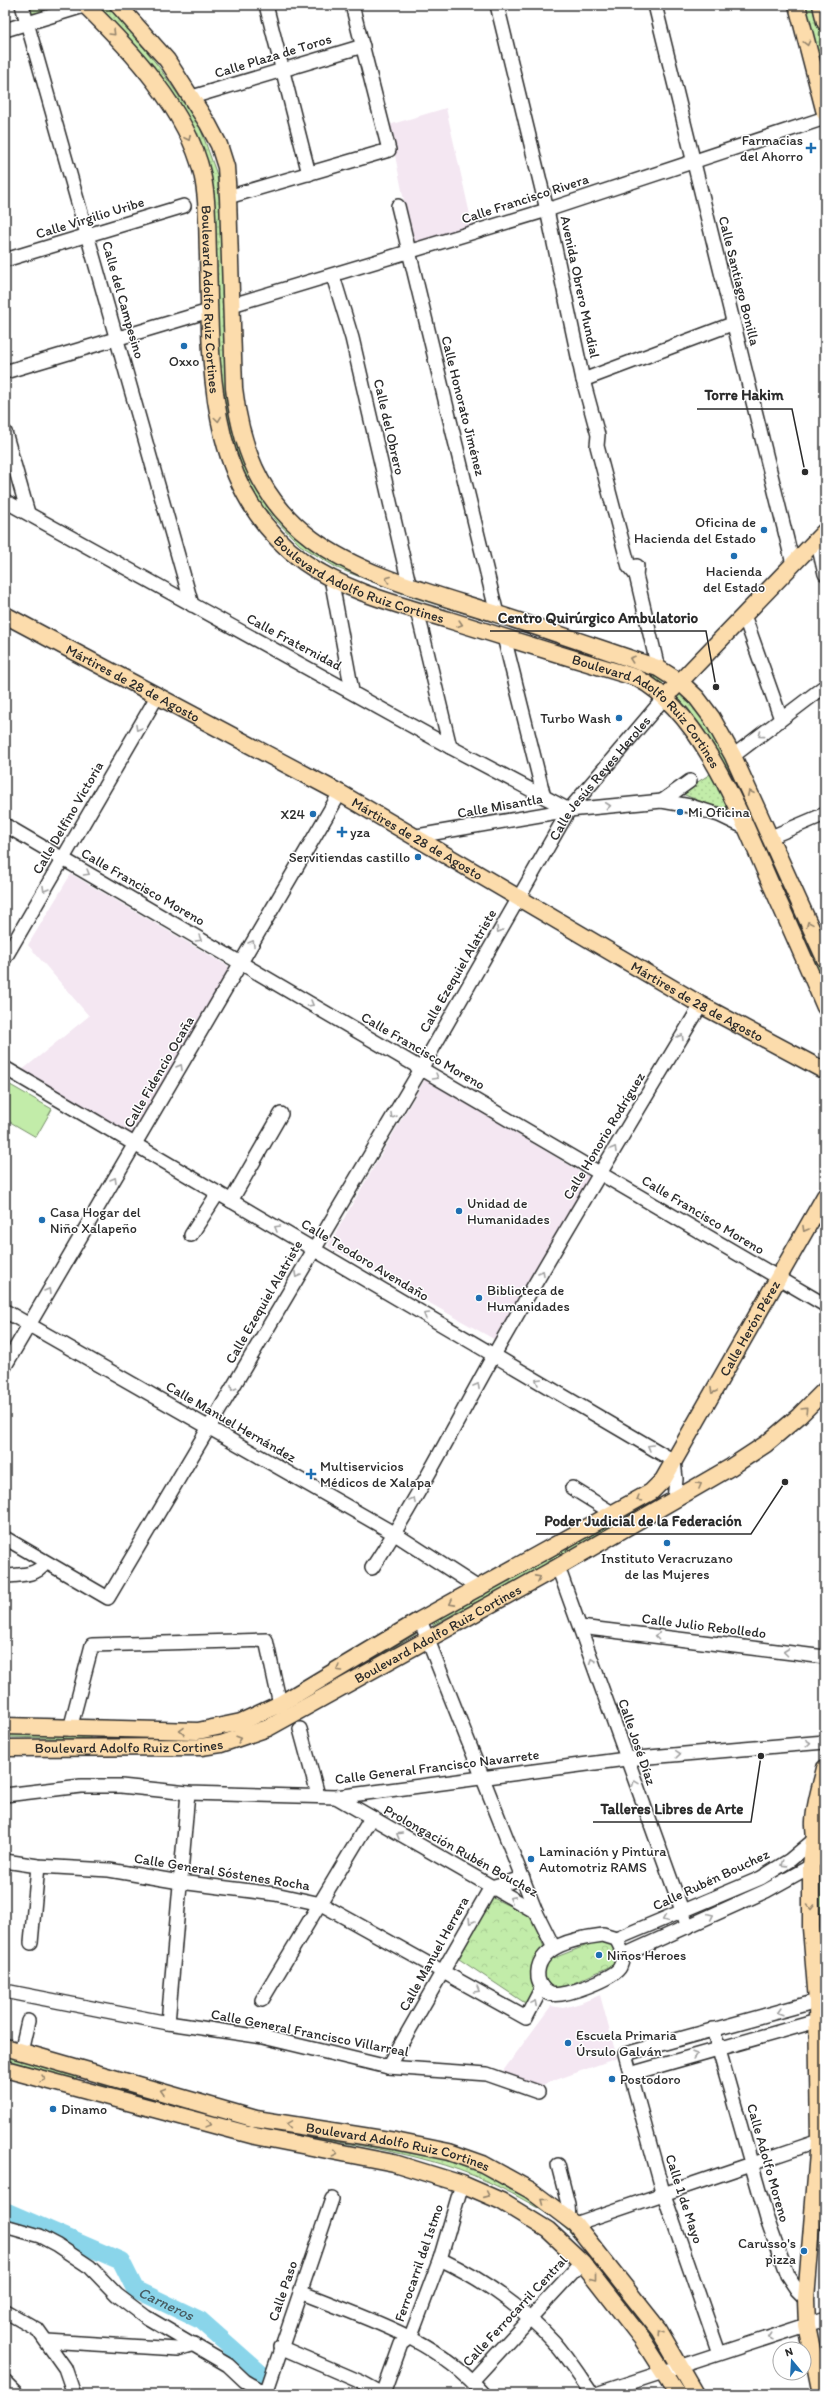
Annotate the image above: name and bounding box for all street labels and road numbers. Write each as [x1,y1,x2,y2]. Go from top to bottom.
street label: Calle Plaza de Toros [212,30,334,82]
street label: Calle Francisco Rivera [459,170,591,228]
street label: Calle Virgilio Uribe [34,193,147,243]
street label: Boulevard Adolfo Ruiz Cortines [198,205,223,394]
street label: Avenida Obrero Mundial [557,214,603,360]
street label: Calle Santiago Bonilla [715,214,764,348]
street label: Calle del Campesino [98,239,148,361]
street label: Calle Honorato Jiménez [437,334,489,478]
street label: Calle del Obrero [370,377,408,477]
street label: Boulevard Adolfo Ruiz Cortines [270,532,446,627]
street label: Calle Fraternidad [244,610,345,674]
street label: Mártires de 28 de Agosto [63,640,203,726]
street label: Boulevard Adolfo Ruiz Cortines [570,650,724,771]
street label: Calle Jesús Reyes Heroles [545,712,654,843]
street label: Calle Delfino Victoria [29,759,107,877]
street label: Calle Misantla [456,790,544,822]
street label: Mártires de 28 de Agosto [349,793,486,884]
street label: Calle Francisco Moreno [78,845,208,929]
street label: Calle Ezequiel Alatriste [416,906,500,1036]
street label: Mártires de 28 de Agosto [628,957,766,1045]
street label: Calle Francisco Moreno [358,1009,488,1093]
street label: Calle Fidencio Ocaña [120,1013,198,1131]
street label: Calle Honorio Rodríguez [559,1069,649,1203]
street label: Calle Francisco Moreno [639,1172,767,1258]
street label: Calle Teodoro Avendaño [298,1215,432,1305]
street label: Calle Ezequiel Alatriste [222,1237,306,1367]
street label: Calle Herón Pérez [716,1277,784,1379]
street label: Calle Manuel Hernández [163,1378,300,1466]
street label: Boulevard Adolfo Ruiz Cortines [351,1581,524,1687]
street label: Calle Julio Rebolledo [641,1610,767,1642]
street label: Calle José Díaz [614,1697,660,1788]
street label: Boulevard Adolfo Ruiz Cortines [35,1735,224,1756]
street label: Calle General Francisco Navarrete [334,1746,540,1788]
street label: Prolongación Rubén Bouchez [381,1801,542,1901]
street label: Calle Rubén Bouchez [650,1845,772,1914]
street label: Calle General Sóstenes Rocha [133,1850,312,1894]
street label: Calle Manuel Herrera [395,1894,473,2014]
street label: Calle General Francisco Villarreal [210,2005,410,2061]
street label: Calle Adolfo Moreno [743,2102,793,2224]
street label: Boulevard Adolfo Ruiz Cortines [305,2119,493,2175]
street label: Calle 1 de Mayo [662,2152,706,2246]
street label: Ferrocarril del Istmo [391,2202,447,2324]
street label: Calle Ferrocarril Central [459,2252,571,2370]
street label: Calle Paso [265,2259,301,2323]

